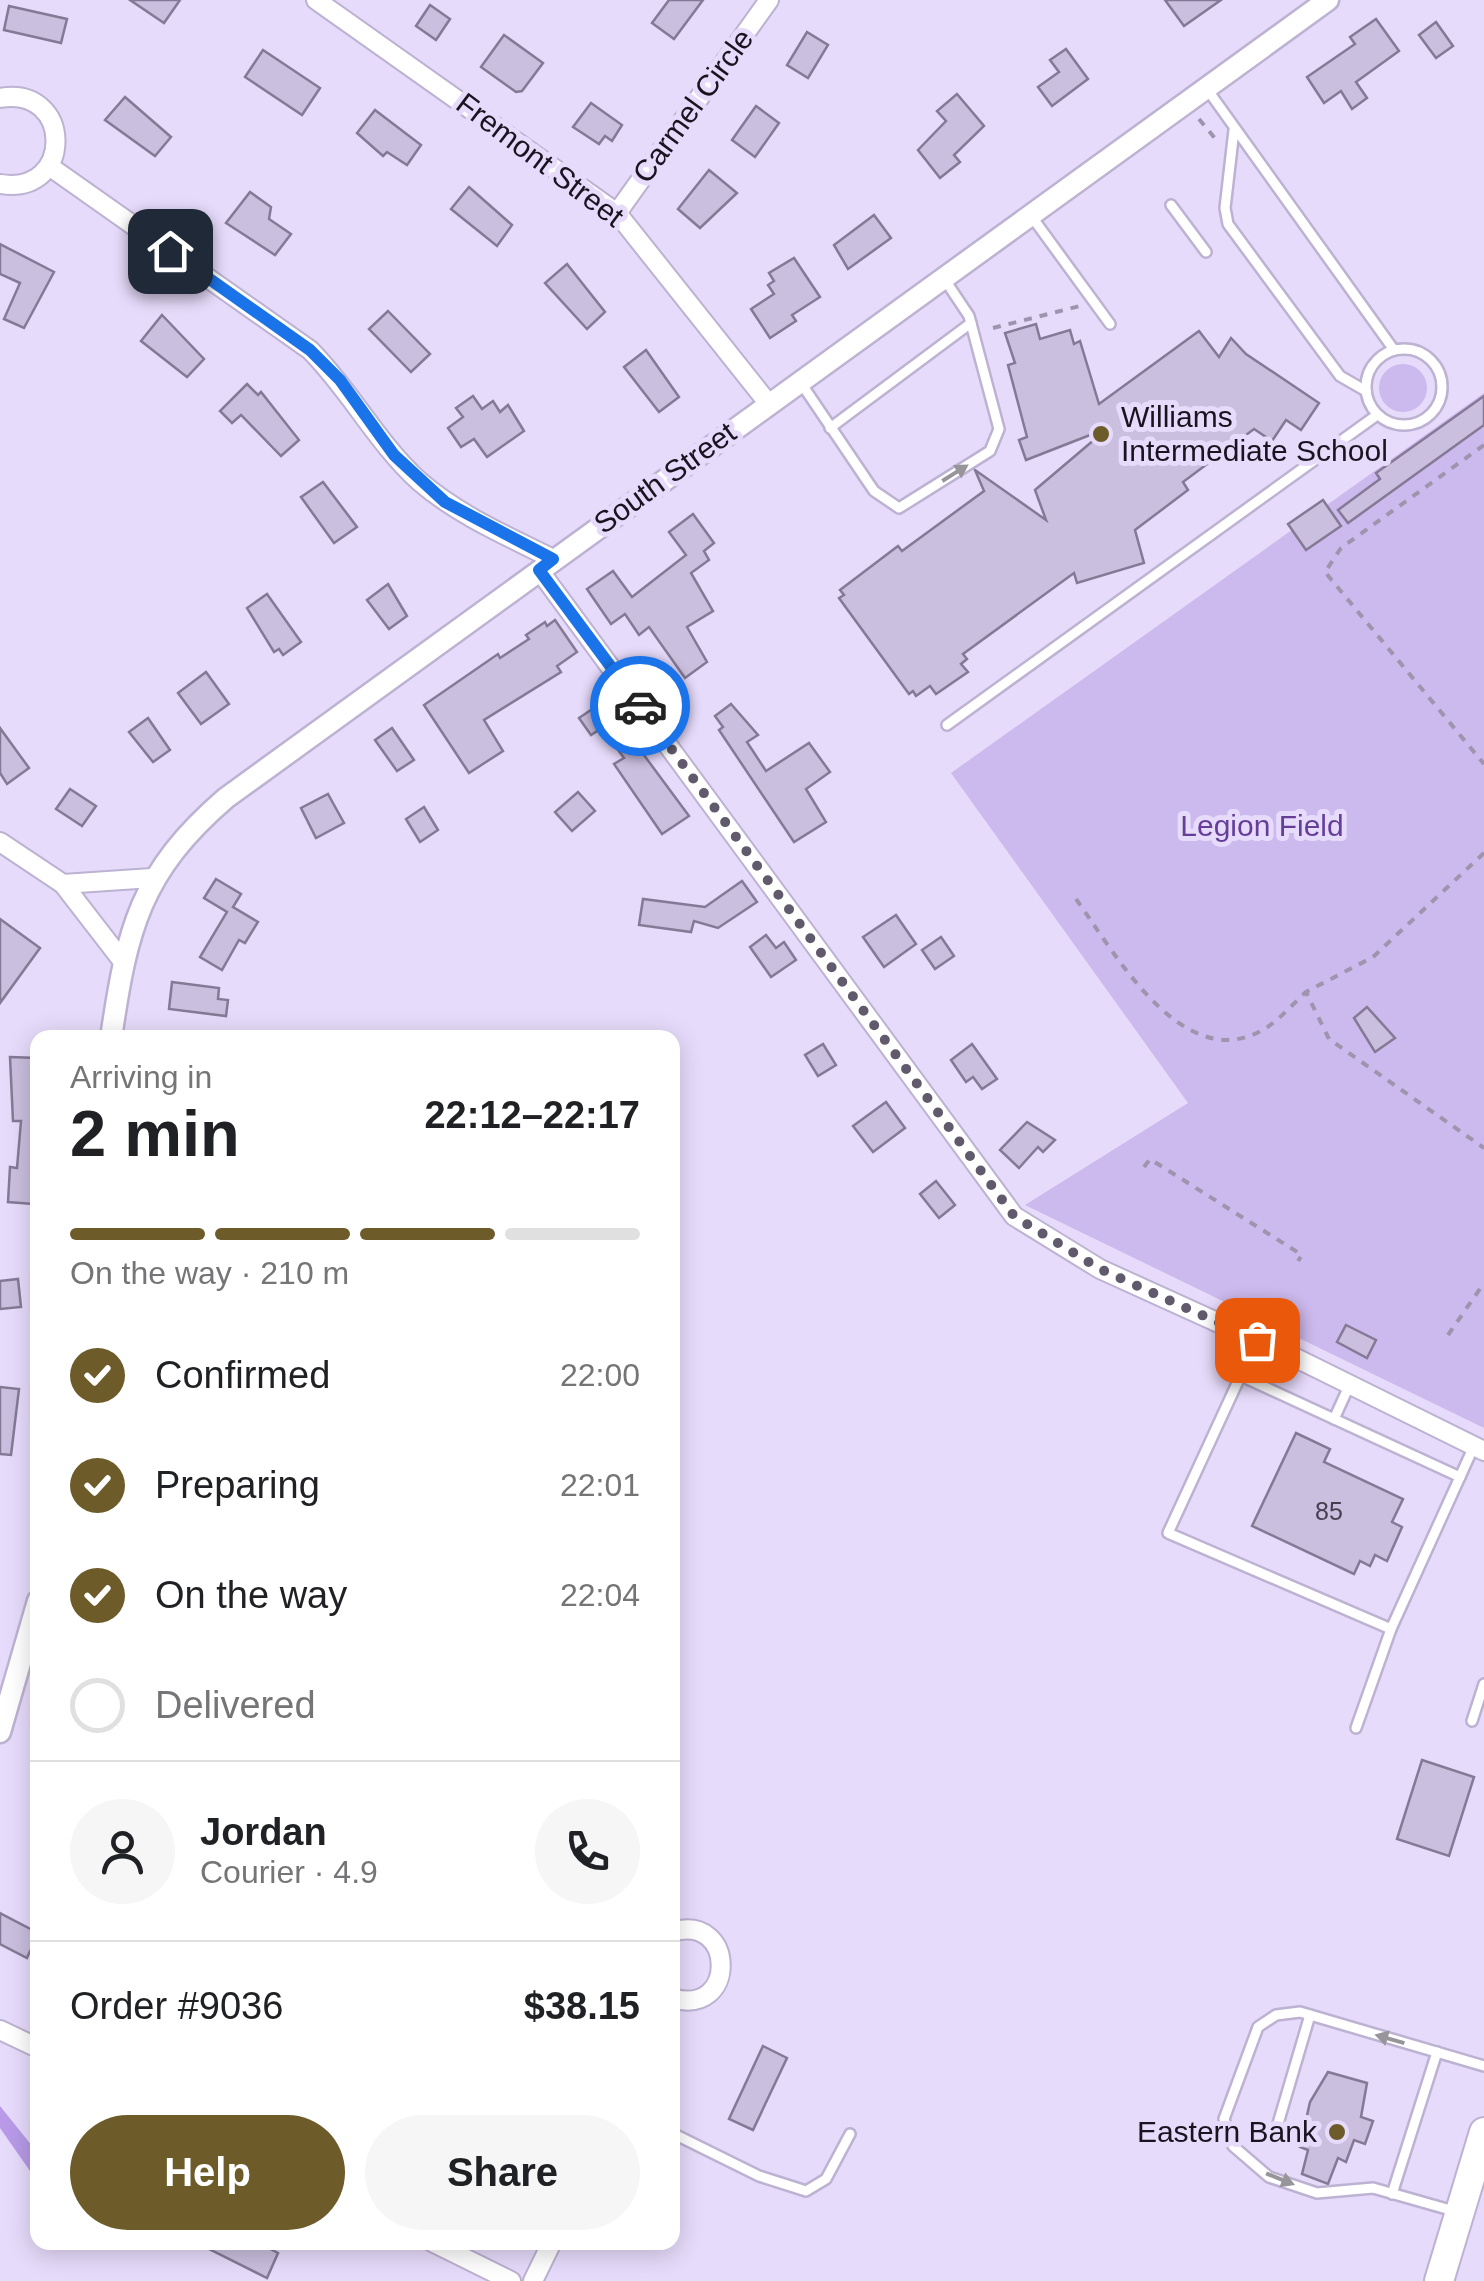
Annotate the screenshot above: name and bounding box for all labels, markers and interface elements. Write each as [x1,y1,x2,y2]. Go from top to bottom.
street label: Carmel Circle [626,23,759,189]
street label: Fremont Street [450,86,631,233]
pin [128,209,213,294]
icon: home [143,224,198,279]
place label: Williams Intermediate School [1121,400,1388,467]
street label: South Street [588,415,742,540]
marker: Williams Intermediate School [1090,423,1112,445]
one-way arrow [941,464,969,482]
courier [590,656,690,756]
icon: car [613,679,668,734]
park label: Legion Field [1180,809,1344,842]
text: Arriving in [70,1059,212,1095]
text: 22:12–22:17 [424,1094,640,1136]
text: 2 min [70,1097,240,1170]
text: On the way · 210 m [70,1255,349,1291]
pin [1215,1298,1300,1383]
icon: bag [1230,1313,1285,1368]
icon: check [70,1348,125,1403]
text: Confirmed [155,1354,330,1396]
text: 22:00 [560,1357,640,1393]
icon: check [70,1458,125,1513]
text: Preparing [155,1464,320,1506]
text: 22:01 [560,1467,640,1503]
house number: 85 [1315,1497,1343,1525]
icon: check [70,1568,125,1623]
text: On the way [155,1574,347,1616]
text: 22:04 [560,1577,640,1613]
text: Delivered [155,1684,316,1726]
button: person [70,1799,175,1904]
button: phone [535,1799,640,1904]
text: Jordan [200,1811,327,1853]
text: Courier · 4.9 [200,1854,378,1890]
text: Order #9036 [70,1985,283,2027]
text: $38.15 [524,1985,640,2027]
one-way arrow [1375,2030,1406,2046]
button: Help [70,2115,345,2230]
button: Share [365,2115,640,2230]
place label: Eastern Bank [1137,2115,1318,2148]
marker: Eastern Bank [1326,2121,1348,2143]
one-way arrow [1265,2172,1295,2188]

